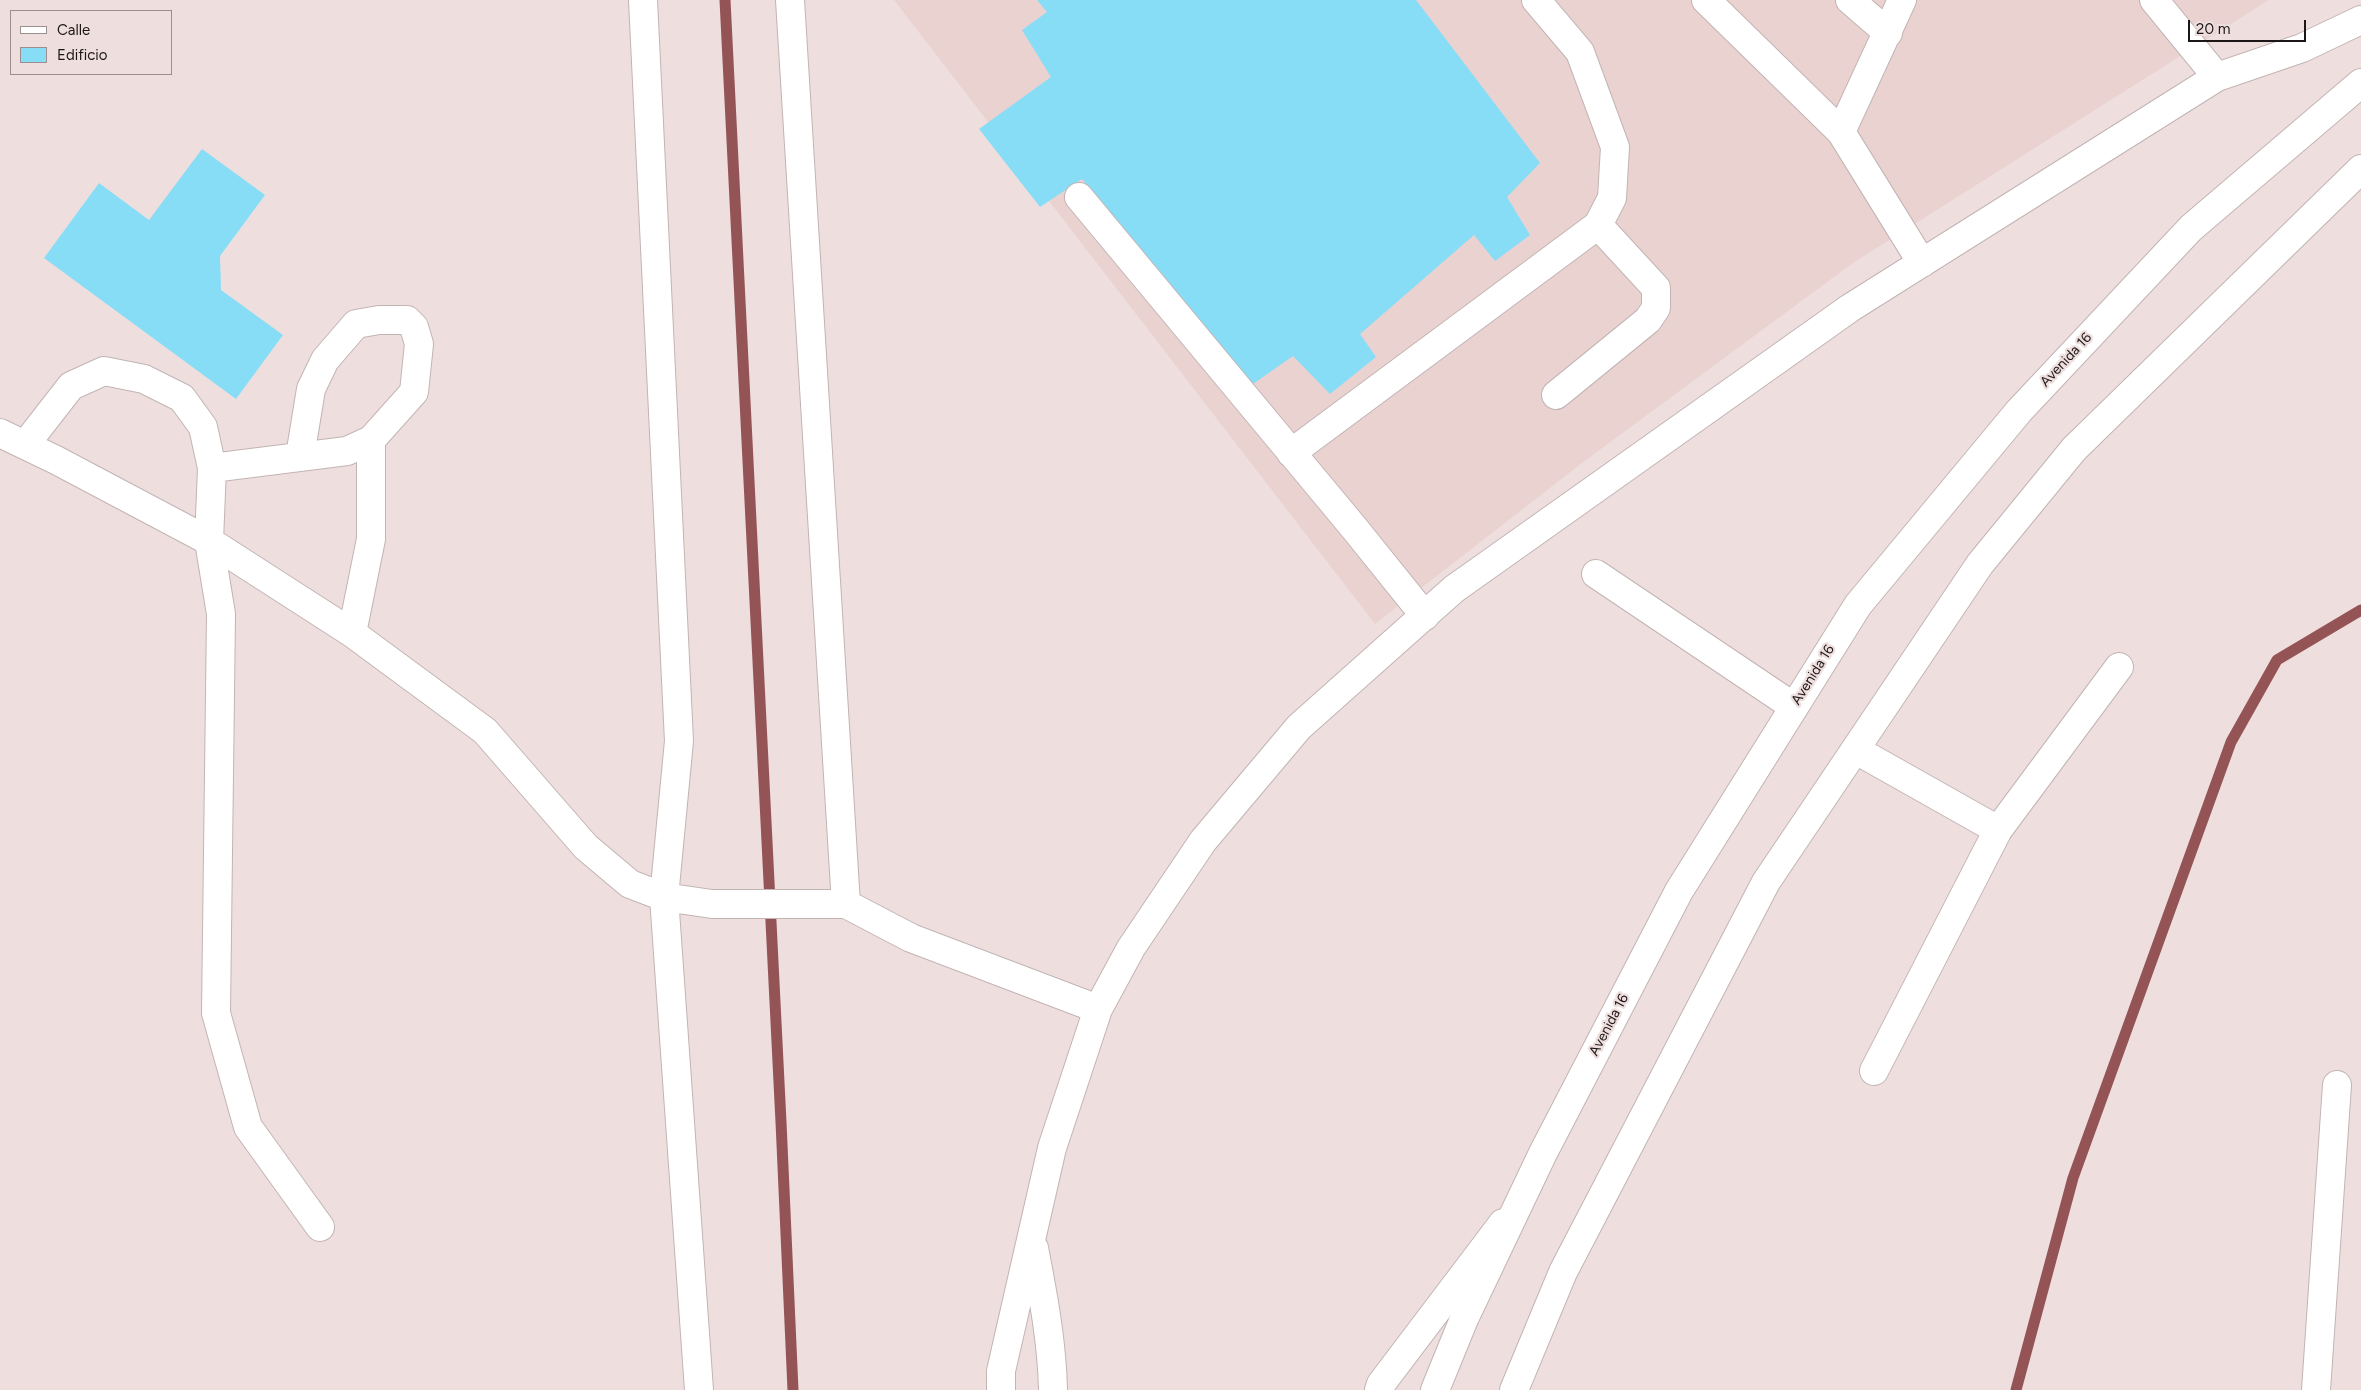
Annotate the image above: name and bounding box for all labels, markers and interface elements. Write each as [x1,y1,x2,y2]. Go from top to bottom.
legend [10,10,172,75]
scale bar [2191,10,2308,42]
text: 20 m [2196,20,2230,38]
text: Calle [57,21,90,39]
text: Edificio [57,46,107,64]
street label: Avenida 16 [2037,330,2095,390]
street label: Avenida 16 [1788,642,1838,708]
street label: Avenida 16 [1586,991,1632,1059]

